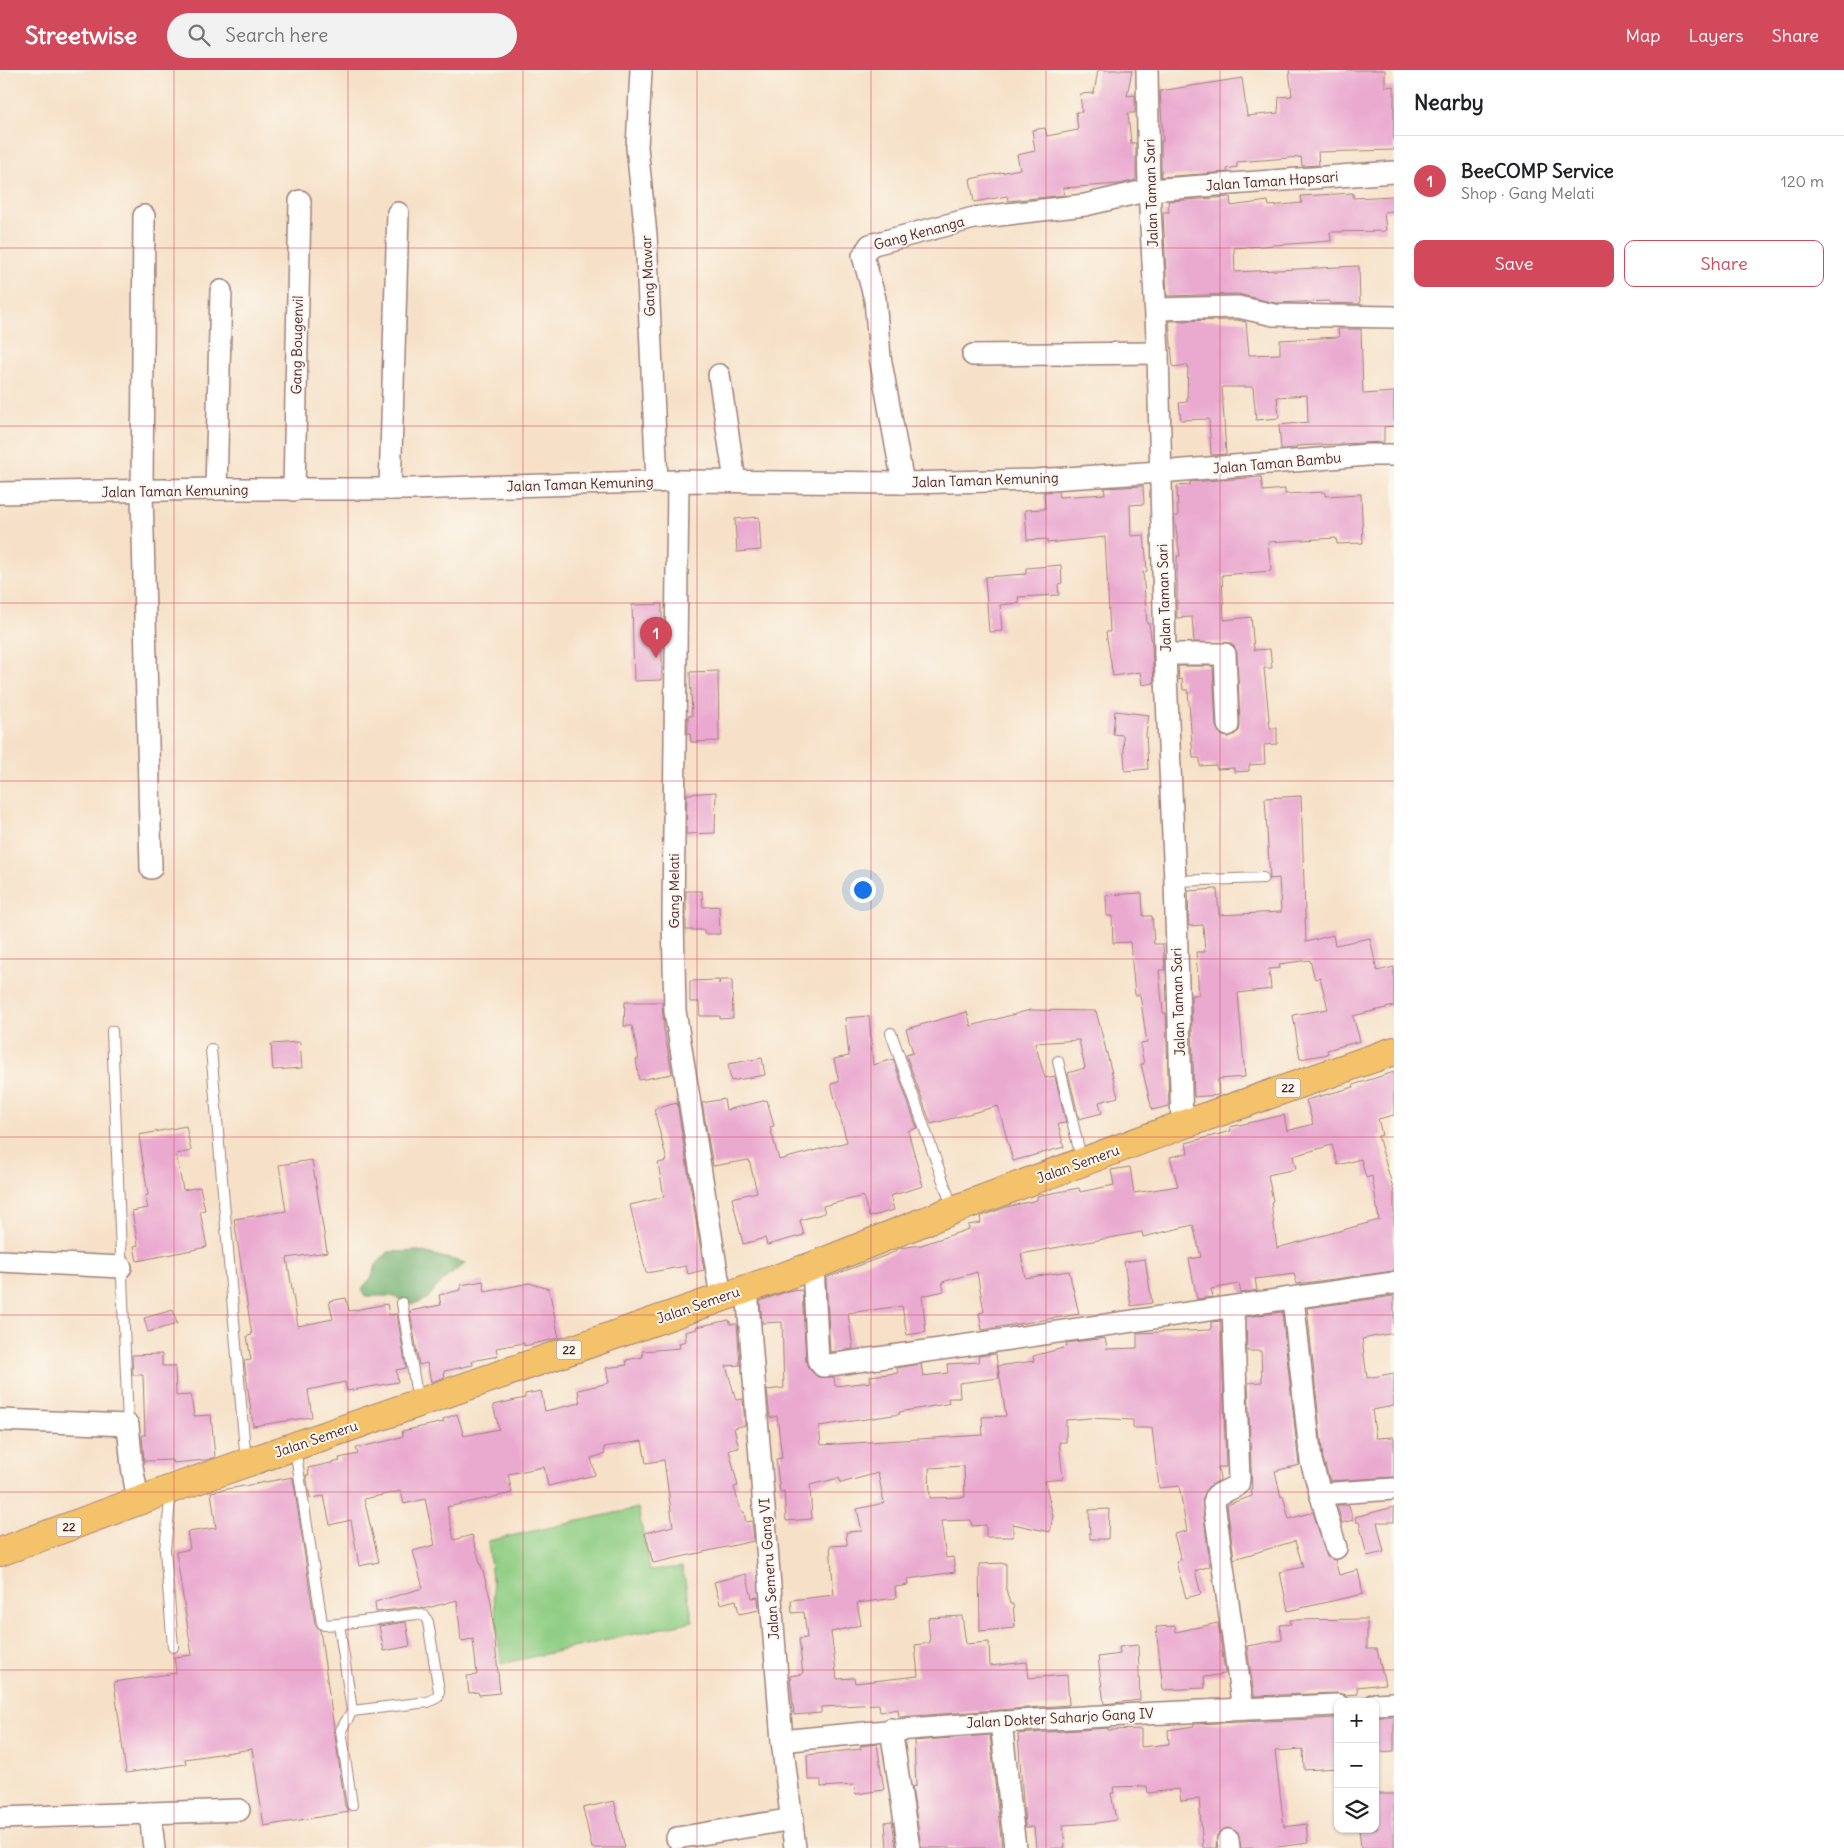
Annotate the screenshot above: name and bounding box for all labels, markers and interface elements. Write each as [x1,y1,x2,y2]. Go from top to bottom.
search box [167,13,517,58]
text: Streetwise [25,20,137,50]
icon: search [185,21,213,49]
text: Search here [225,23,328,47]
text: Map [1625,24,1660,47]
text: Layers [1688,24,1744,47]
text: Share [1772,24,1819,47]
text: Nearby [1414,89,1484,116]
street label: Jalan Taman Sari [1140,139,1162,247]
text: BeeCOMP Service [1461,159,1614,183]
street label: Jalan Taman Hapsari [1205,167,1339,195]
text: 1 [1427,171,1433,191]
text: 120 m [1781,171,1824,191]
text: Shop · Gang Melati [1461,183,1594,203]
street label: Gang Kenanga [872,212,966,254]
street label: Gang Mawar [637,235,659,317]
button: Save [1414,240,1614,287]
button: Share [1624,240,1824,287]
street label: Gang Bougenvil [287,295,307,395]
street label: Jalan Taman Bambu [1212,448,1342,478]
street label: Jalan Taman Kemuning [911,468,1059,492]
street label: Jalan Taman Kemuning [506,472,654,496]
street label: Jalan Taman Kemuning [101,481,249,501]
street label: Jalan Taman Sari [1153,544,1175,652]
pin: 1 [640,617,672,658]
street label: Gang Melati [665,853,683,929]
your location [850,877,876,903]
street label: Jalan Taman Sari [1167,948,1189,1056]
road number: 22 [1276,1078,1300,1098]
street label: Jalan Semeru [1034,1141,1122,1187]
street label: Jalan Semeru [654,1282,742,1328]
road number: 22 [556,1340,582,1360]
street label: Jalan Semeru [272,1416,360,1462]
street label: Jalan Semeru Gang VI [755,1497,783,1641]
road number: 22 [56,1518,82,1536]
map controls [1334,1698,1379,1833]
button: + [1334,1698,1379,1743]
street label: Jalan Dokter Saharjo Gang IV [966,1704,1155,1732]
button: − [1334,1743,1379,1788]
button: layers [1334,1788,1379,1833]

